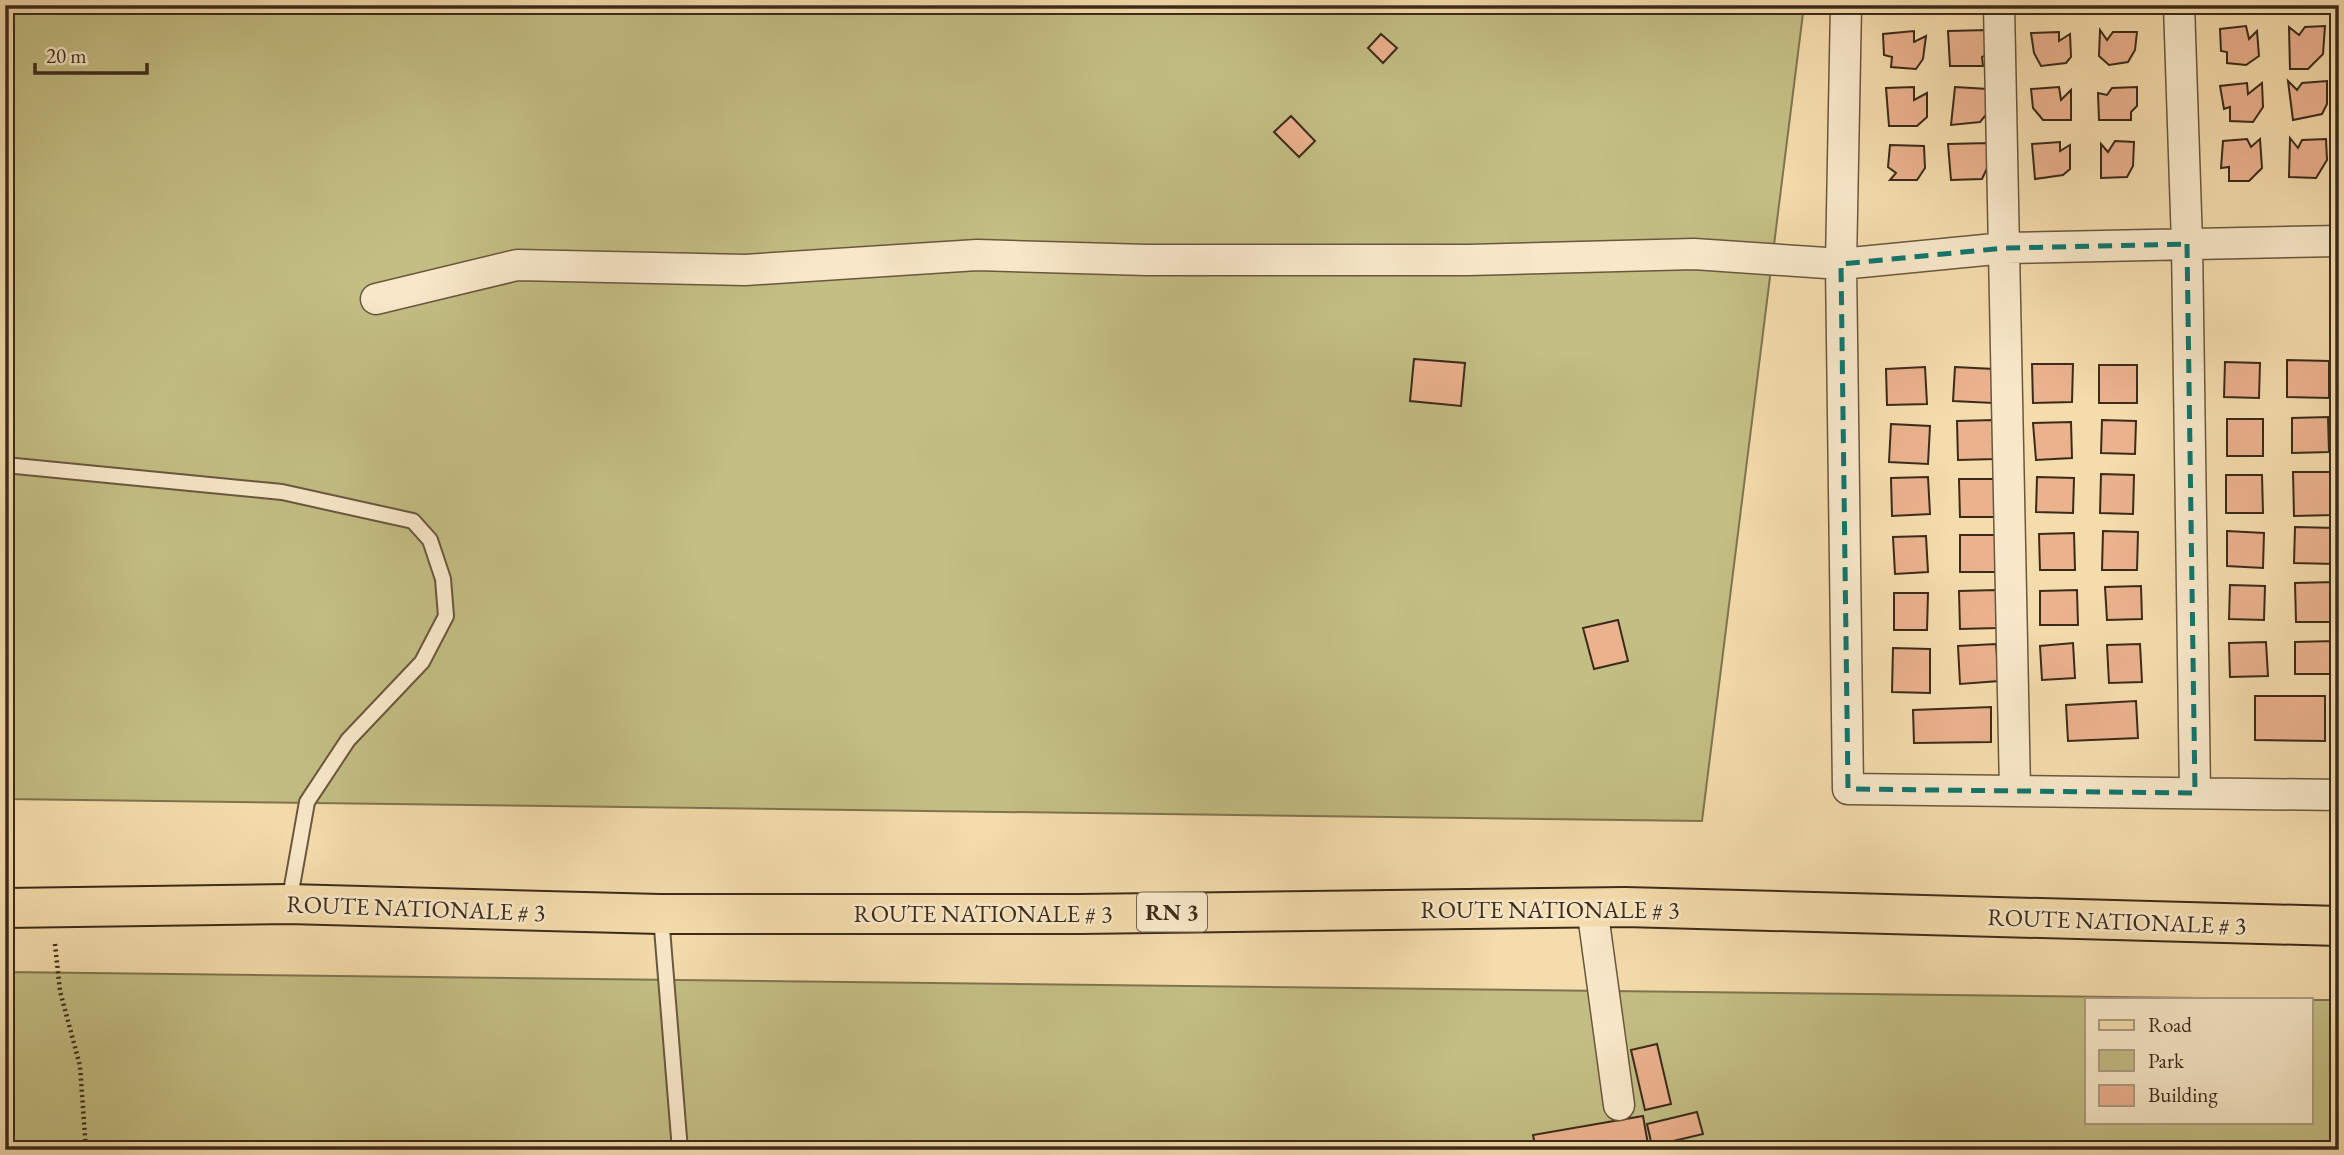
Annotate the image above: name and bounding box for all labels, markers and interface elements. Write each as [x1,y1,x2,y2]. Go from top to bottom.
scale bar [35,32,147,76]
text: 20 m [46,42,87,69]
street label: ROUTE NATIONALE # 3 [286,888,546,928]
road number: RN 3 [1137,892,1207,931]
street label: ROUTE NATIONALE # 3 [1421,894,1679,925]
street label: ROUTE NATIONALE # 3 [854,898,1112,929]
street label: ROUTE NATIONALE # 3 [1987,901,2247,941]
legend [2085,998,2312,1124]
text: Road [2148,1011,2192,1038]
text: Park [2148,1047,2185,1074]
text: Building [2148,1081,2218,1108]

